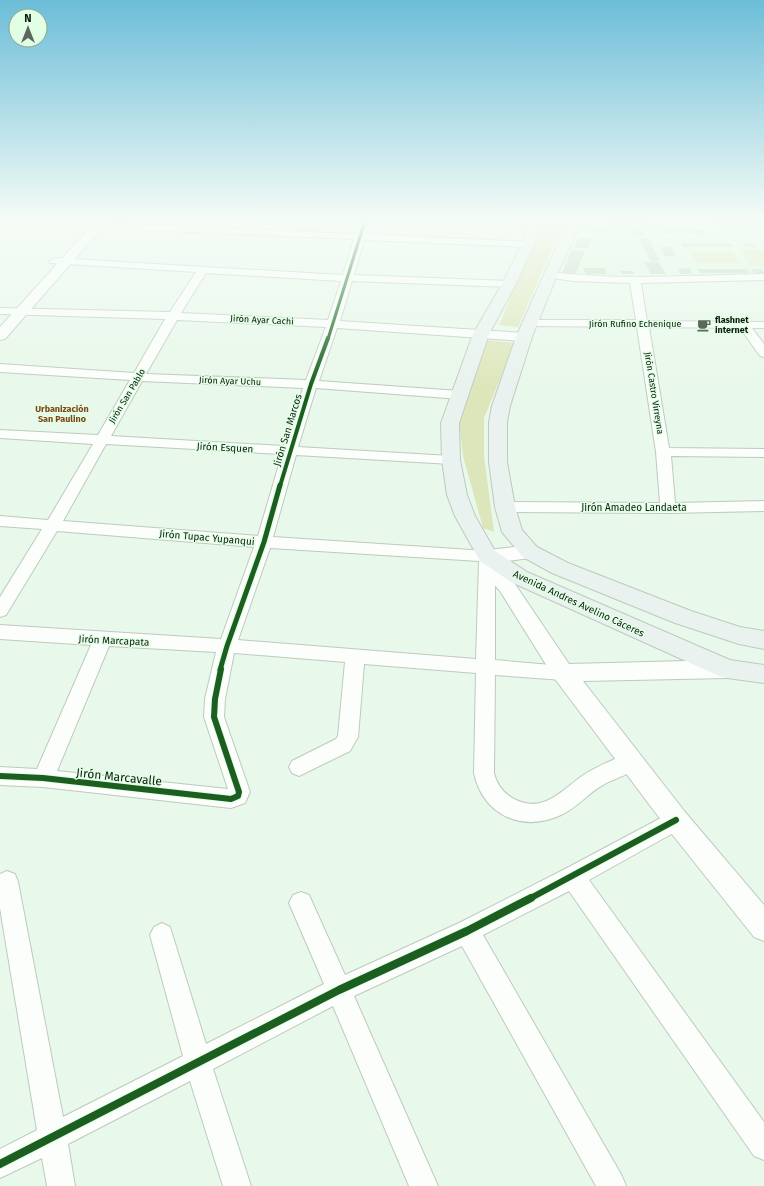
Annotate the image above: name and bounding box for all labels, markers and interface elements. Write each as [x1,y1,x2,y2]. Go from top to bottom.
north arrow [8,8,48,48]
text: N [24,12,32,25]
street label: Jirón Ayar Cachi [230,313,294,327]
place label: flashnet internet [715,315,749,335]
cafe icon: flashnet internet [696,317,712,333]
street label: Jirón Rufino Echenique [589,319,681,329]
street label: Jirón Castro Virreyna [643,351,665,435]
street label: Jirón San Pablo [107,367,147,425]
street label: Jirón Ayar Uchu [199,375,261,387]
street label: Jirón San Marcos [271,392,305,468]
district label: Urbanización San Paulino [35,404,89,424]
street label: Jirón Esquen [196,441,254,455]
street label: Jirón Amadeo Landaeta [581,502,687,514]
street label: Jirón Tupac Yupanqui [159,528,255,548]
street label: Avenida Andres Avelino Cáceres [511,568,646,640]
street label: Jirón Marcapata [78,633,150,649]
street label: Jirón Marcavalle [75,766,163,788]

